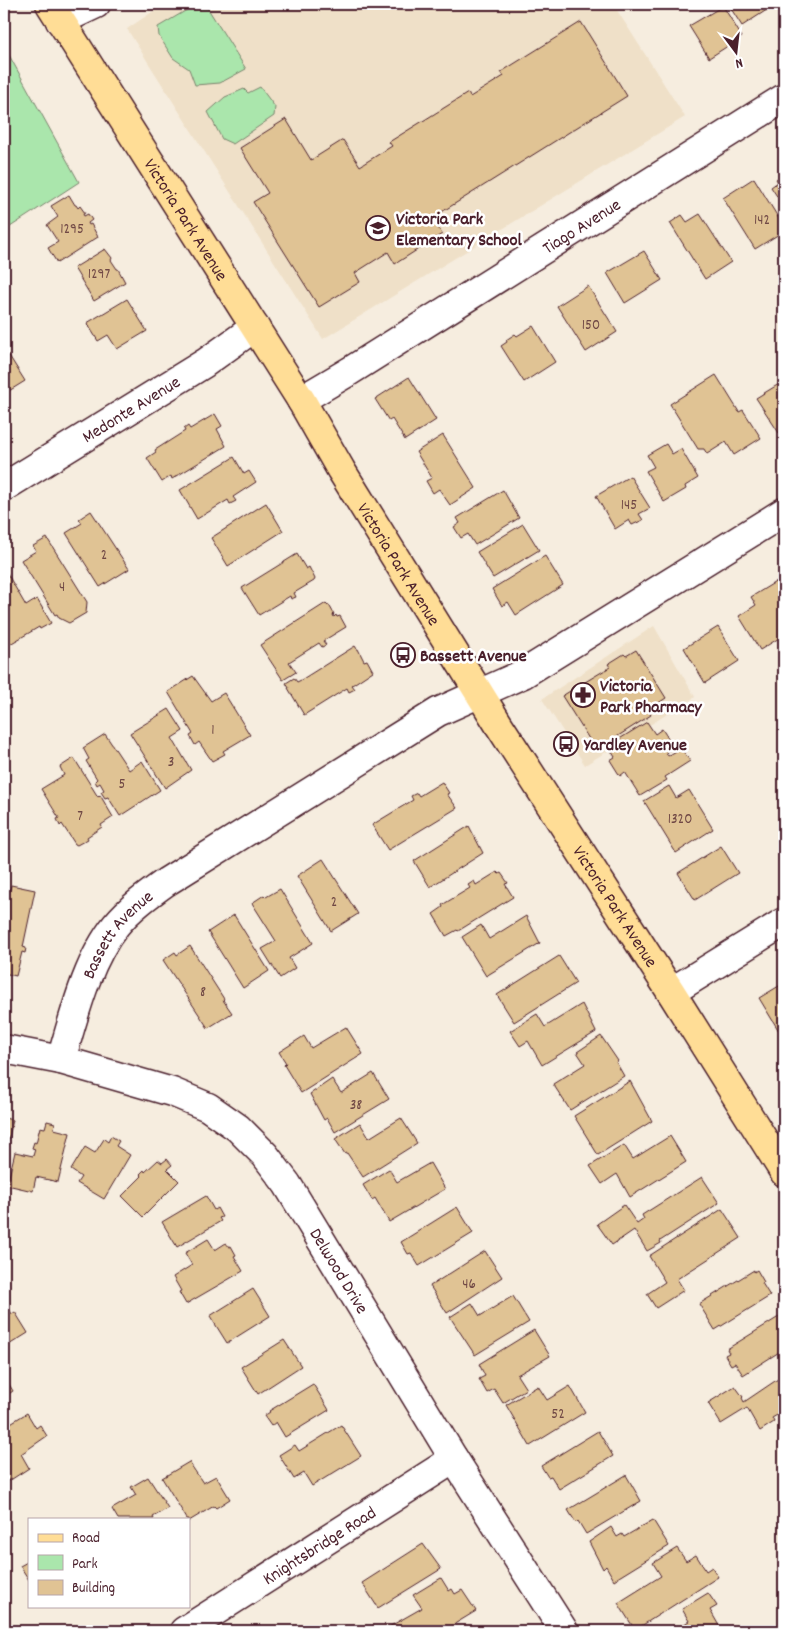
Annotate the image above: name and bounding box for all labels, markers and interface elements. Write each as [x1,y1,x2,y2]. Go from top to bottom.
north arrow [710,28,760,78]
text: N [733,52,745,73]
street label: Victoria Park Avenue [136,155,233,287]
street label: Tiago Avenue [538,194,627,262]
place label: Victoria Park Elementary School [396,208,523,254]
house number: 142 [754,210,770,232]
school or university icon: Victoria Park Elementary School [365,215,391,241]
house number: 1295 [60,219,84,241]
house number: 1297 [88,264,110,286]
house number: 150 [582,315,600,337]
street label: Medonte Avenue [78,371,186,451]
house number: 145 [621,495,637,517]
street label: Victoria Park Avenue [349,499,445,632]
house number: 2 [101,545,107,567]
house number: 4 [59,577,65,599]
bus stop icon: Bassett Avenue [390,642,416,668]
place label: Bassett Avenue [420,645,527,670]
place label: Victoria Park Pharmacy [600,675,702,721]
pharmacy icon: Victoria Park Pharmacy [570,682,596,708]
house number: 1 [211,720,215,742]
bus stop icon: Yardley Avenue [553,731,579,757]
place label: Yardley Avenue [583,734,687,759]
house number: 3 [168,752,174,774]
house number: 5 [119,774,126,796]
house number: 7 [77,806,83,828]
house number: 1320 [668,809,692,831]
street label: Victoria Park Avenue [565,842,662,973]
street label: Bassett Avenue [78,886,160,983]
house number: 2 [331,892,337,914]
house number: 8 [200,982,206,1004]
house number: 38 [350,1095,362,1117]
street label: Delwood Drive [302,1224,373,1320]
house number: 46 [462,1274,476,1296]
house number: 52 [551,1404,565,1426]
street label: Knightsbridge Road [259,1502,382,1593]
legend [28,1518,190,1608]
text: Road [72,1528,100,1550]
text: Park [72,1554,98,1576]
text: Building [72,1578,115,1600]

